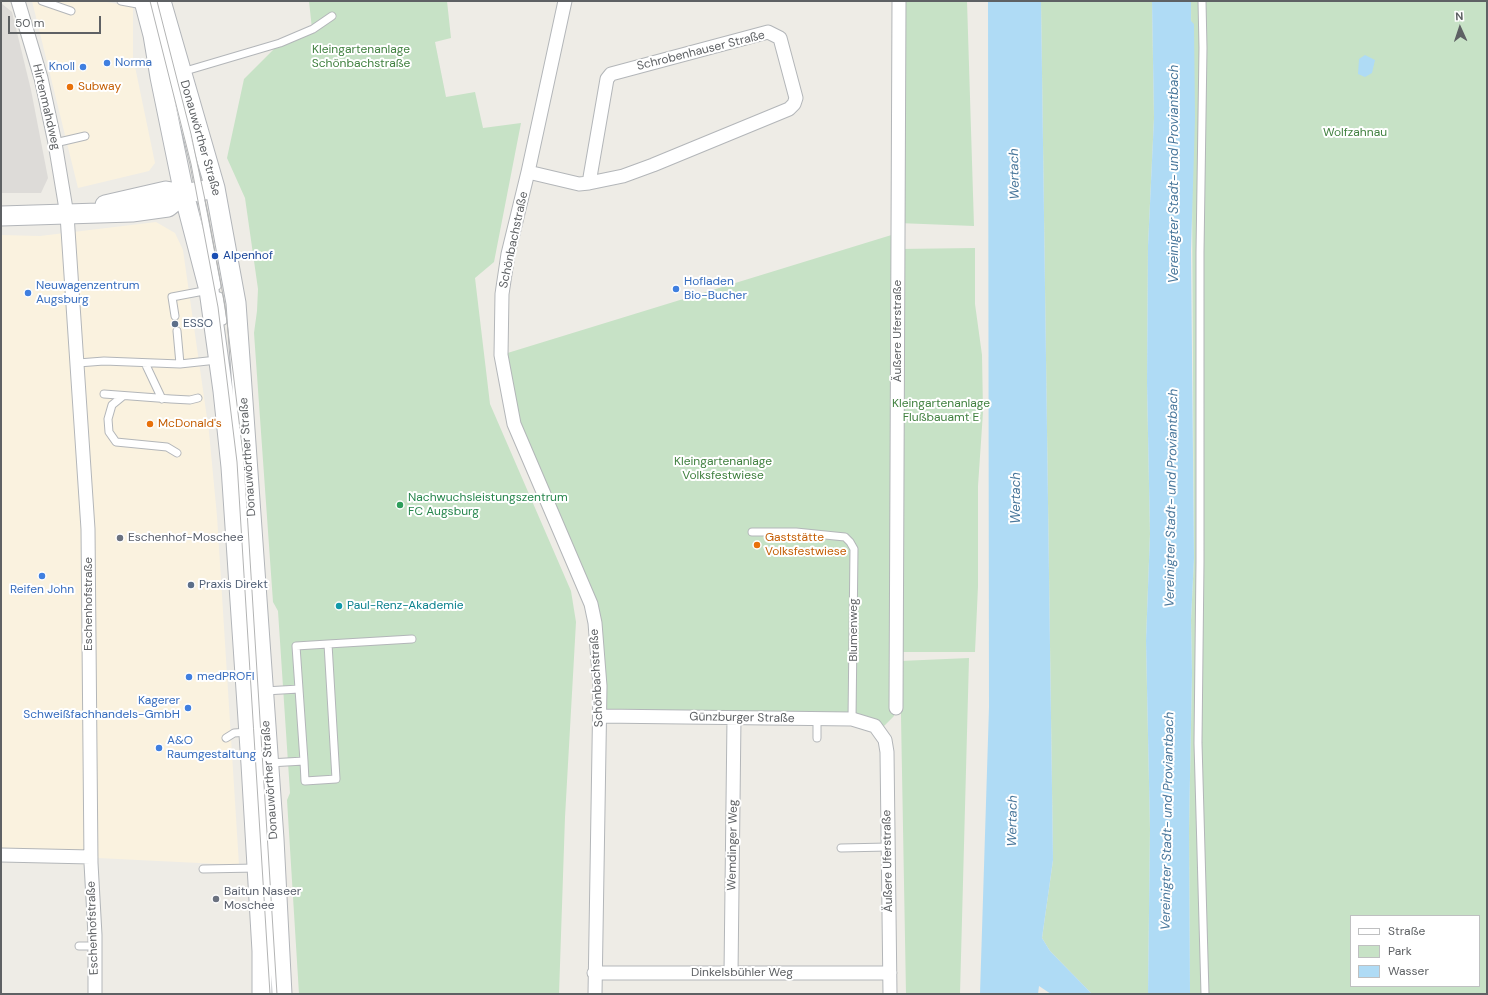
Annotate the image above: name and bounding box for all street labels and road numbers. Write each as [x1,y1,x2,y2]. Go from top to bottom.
street label: Schrobenhauser Straße [636,28,766,74]
street label: Hirtenmahdweg [29,63,63,151]
street label: Donauwörther Straße [177,79,223,197]
street label: Schönbachstraße [497,190,531,290]
street label: Äußere Uferstraße [891,280,905,382]
street label: Donauwörther Straße [237,397,259,517]
street label: Eschenhofstraße [82,557,96,651]
street label: Blumenweg [847,598,861,662]
street label: Schönbachstraße [587,628,607,728]
street label: Günzburger Straße [689,710,795,726]
street label: Donauwörther Straße [259,720,281,840]
street label: Wemdinger Weg [725,799,741,891]
street label: Äußere Uferstraße [880,810,896,912]
street label: Eschenhofstraße [84,881,102,975]
street label: Dinkelsbühler Weg [691,966,793,980]

